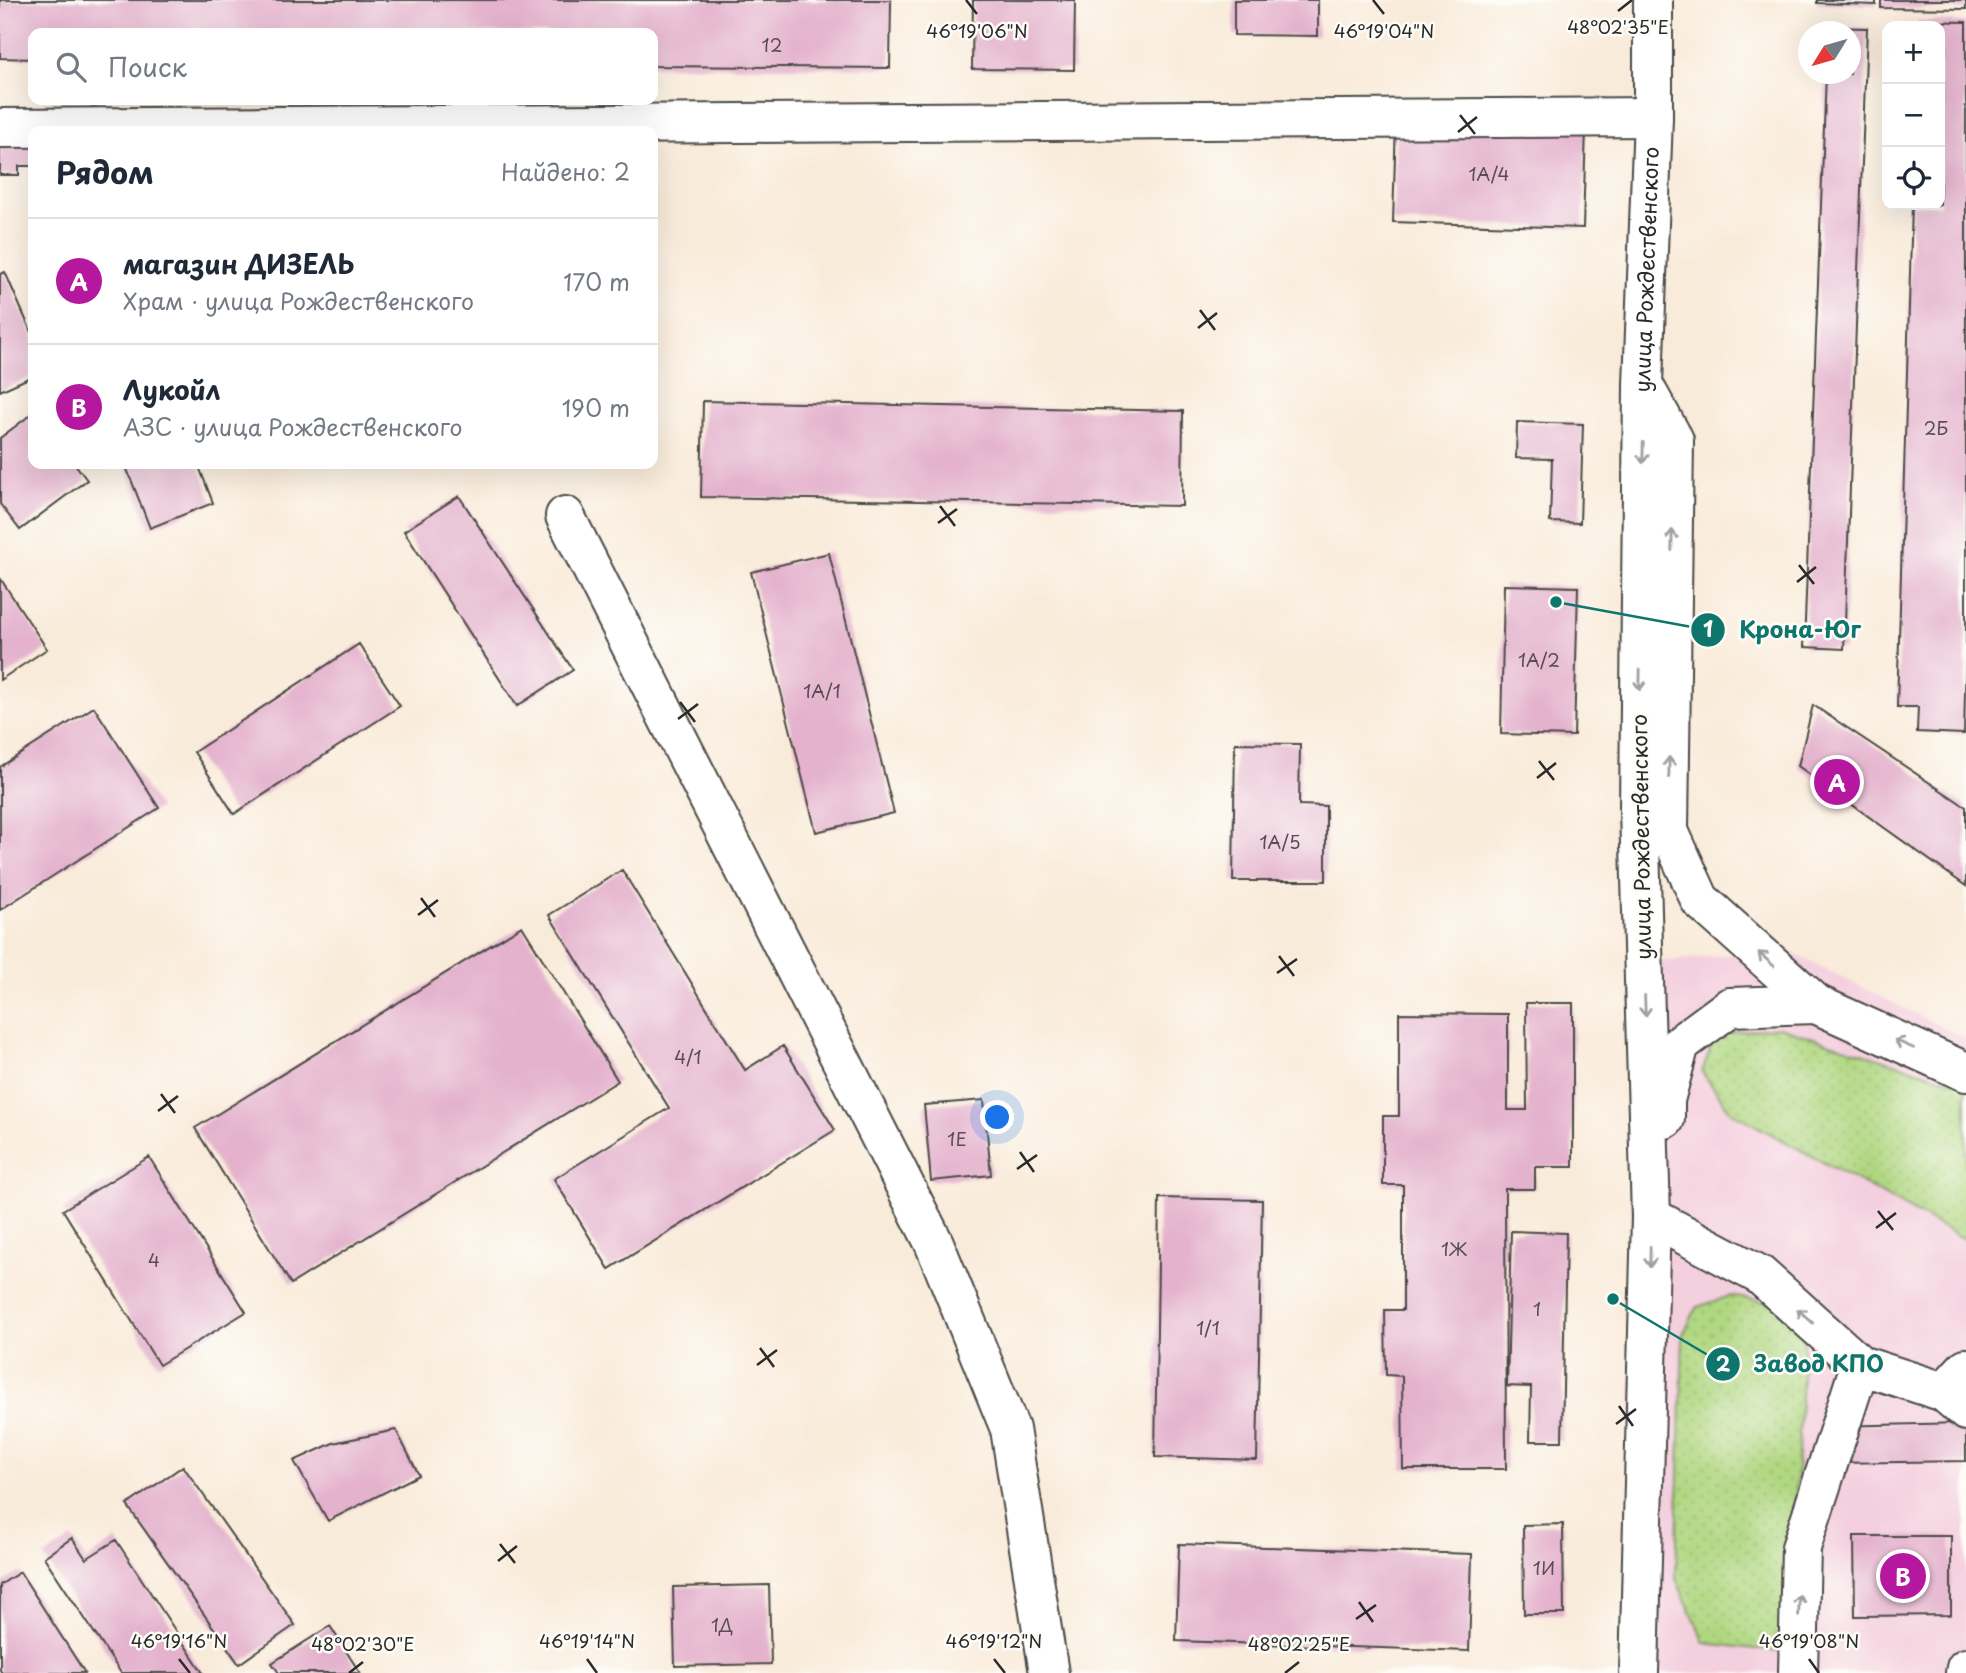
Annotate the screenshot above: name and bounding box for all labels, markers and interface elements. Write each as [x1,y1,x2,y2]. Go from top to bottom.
text: 48°02'35"E [1567,13,1669,40]
text: 46°19'06"N [926,17,1028,44]
text: 46°19'04"N [1334,17,1434,44]
north arrow [1798,21,1861,84]
map controls [1882,21,1945,210]
button: + [1882,21,1945,84]
search box [28,28,658,105]
house number: 12 [762,31,782,58]
text: Поиск [108,47,187,86]
icon: search [52,48,90,86]
button: − [1882,84,1945,147]
street label: улица Рождественского [1625,146,1666,392]
button: locate [1882,147,1945,210]
text: Рядом [56,149,154,194]
text: Найдено: 2 [501,154,630,189]
house number: 1А/4 [1469,160,1509,187]
text: магазин ДИЗЕЛЬ [123,244,355,283]
text: A [70,264,88,299]
text: 170 m [563,264,630,299]
text: Храм · улица Рождественского [123,283,474,318]
text: Лукойл [123,370,221,409]
text: B [71,390,87,425]
text: 190 m [562,390,630,425]
text: АЗС · улица Рождественского [123,409,462,444]
house number: 2Б [1924,414,1948,441]
one-way arrow [1636,441,1649,464]
one-way arrow [1666,528,1679,551]
callout: Крона-Юг [1690,608,1875,652]
text: Крона-Юг [1739,611,1861,646]
text: 1 [1703,612,1713,644]
house number: 1А/2 [1518,646,1560,673]
one-way arrow [1633,668,1647,691]
house number: 1А/1 [803,677,841,704]
street label: улица Рождественского [1622,714,1658,960]
one-way arrow [1663,756,1676,779]
pin: A [1814,756,1860,808]
house number: 1А/5 [1259,828,1301,855]
one-way arrow [1757,951,1775,967]
one-way arrow [1638,994,1651,1017]
one-way arrow [1894,1037,1915,1050]
house number: 4/1 [674,1043,702,1070]
your location [980,1100,1014,1134]
house number: 1Е [947,1125,967,1152]
house number: 1Ж [1441,1235,1467,1262]
house number: 4 [148,1246,160,1273]
one-way arrow [1643,1246,1656,1269]
house number: 1 [1533,1295,1541,1322]
one-way arrow [1797,1308,1815,1324]
house number: 1/1 [1196,1314,1220,1341]
callout: Завод КПО [1705,1342,1899,1386]
text: Завод КПО [1753,1345,1884,1380]
text: 2 [1716,1347,1731,1379]
pin: B [1880,1550,1926,1602]
house number: 1И [1533,1554,1555,1581]
one-way arrow [1793,1594,1806,1617]
house number: 1Д [711,1611,733,1638]
text: 46°19'16"N [131,1627,227,1654]
text: 46°19'14"N [539,1627,635,1654]
text: 46°19'12"N [946,1627,1042,1654]
text: 46°19'08"N [1759,1627,1859,1654]
text: 48°02'30"E [311,1630,415,1657]
text: 48°02'25"E [1248,1630,1350,1657]

